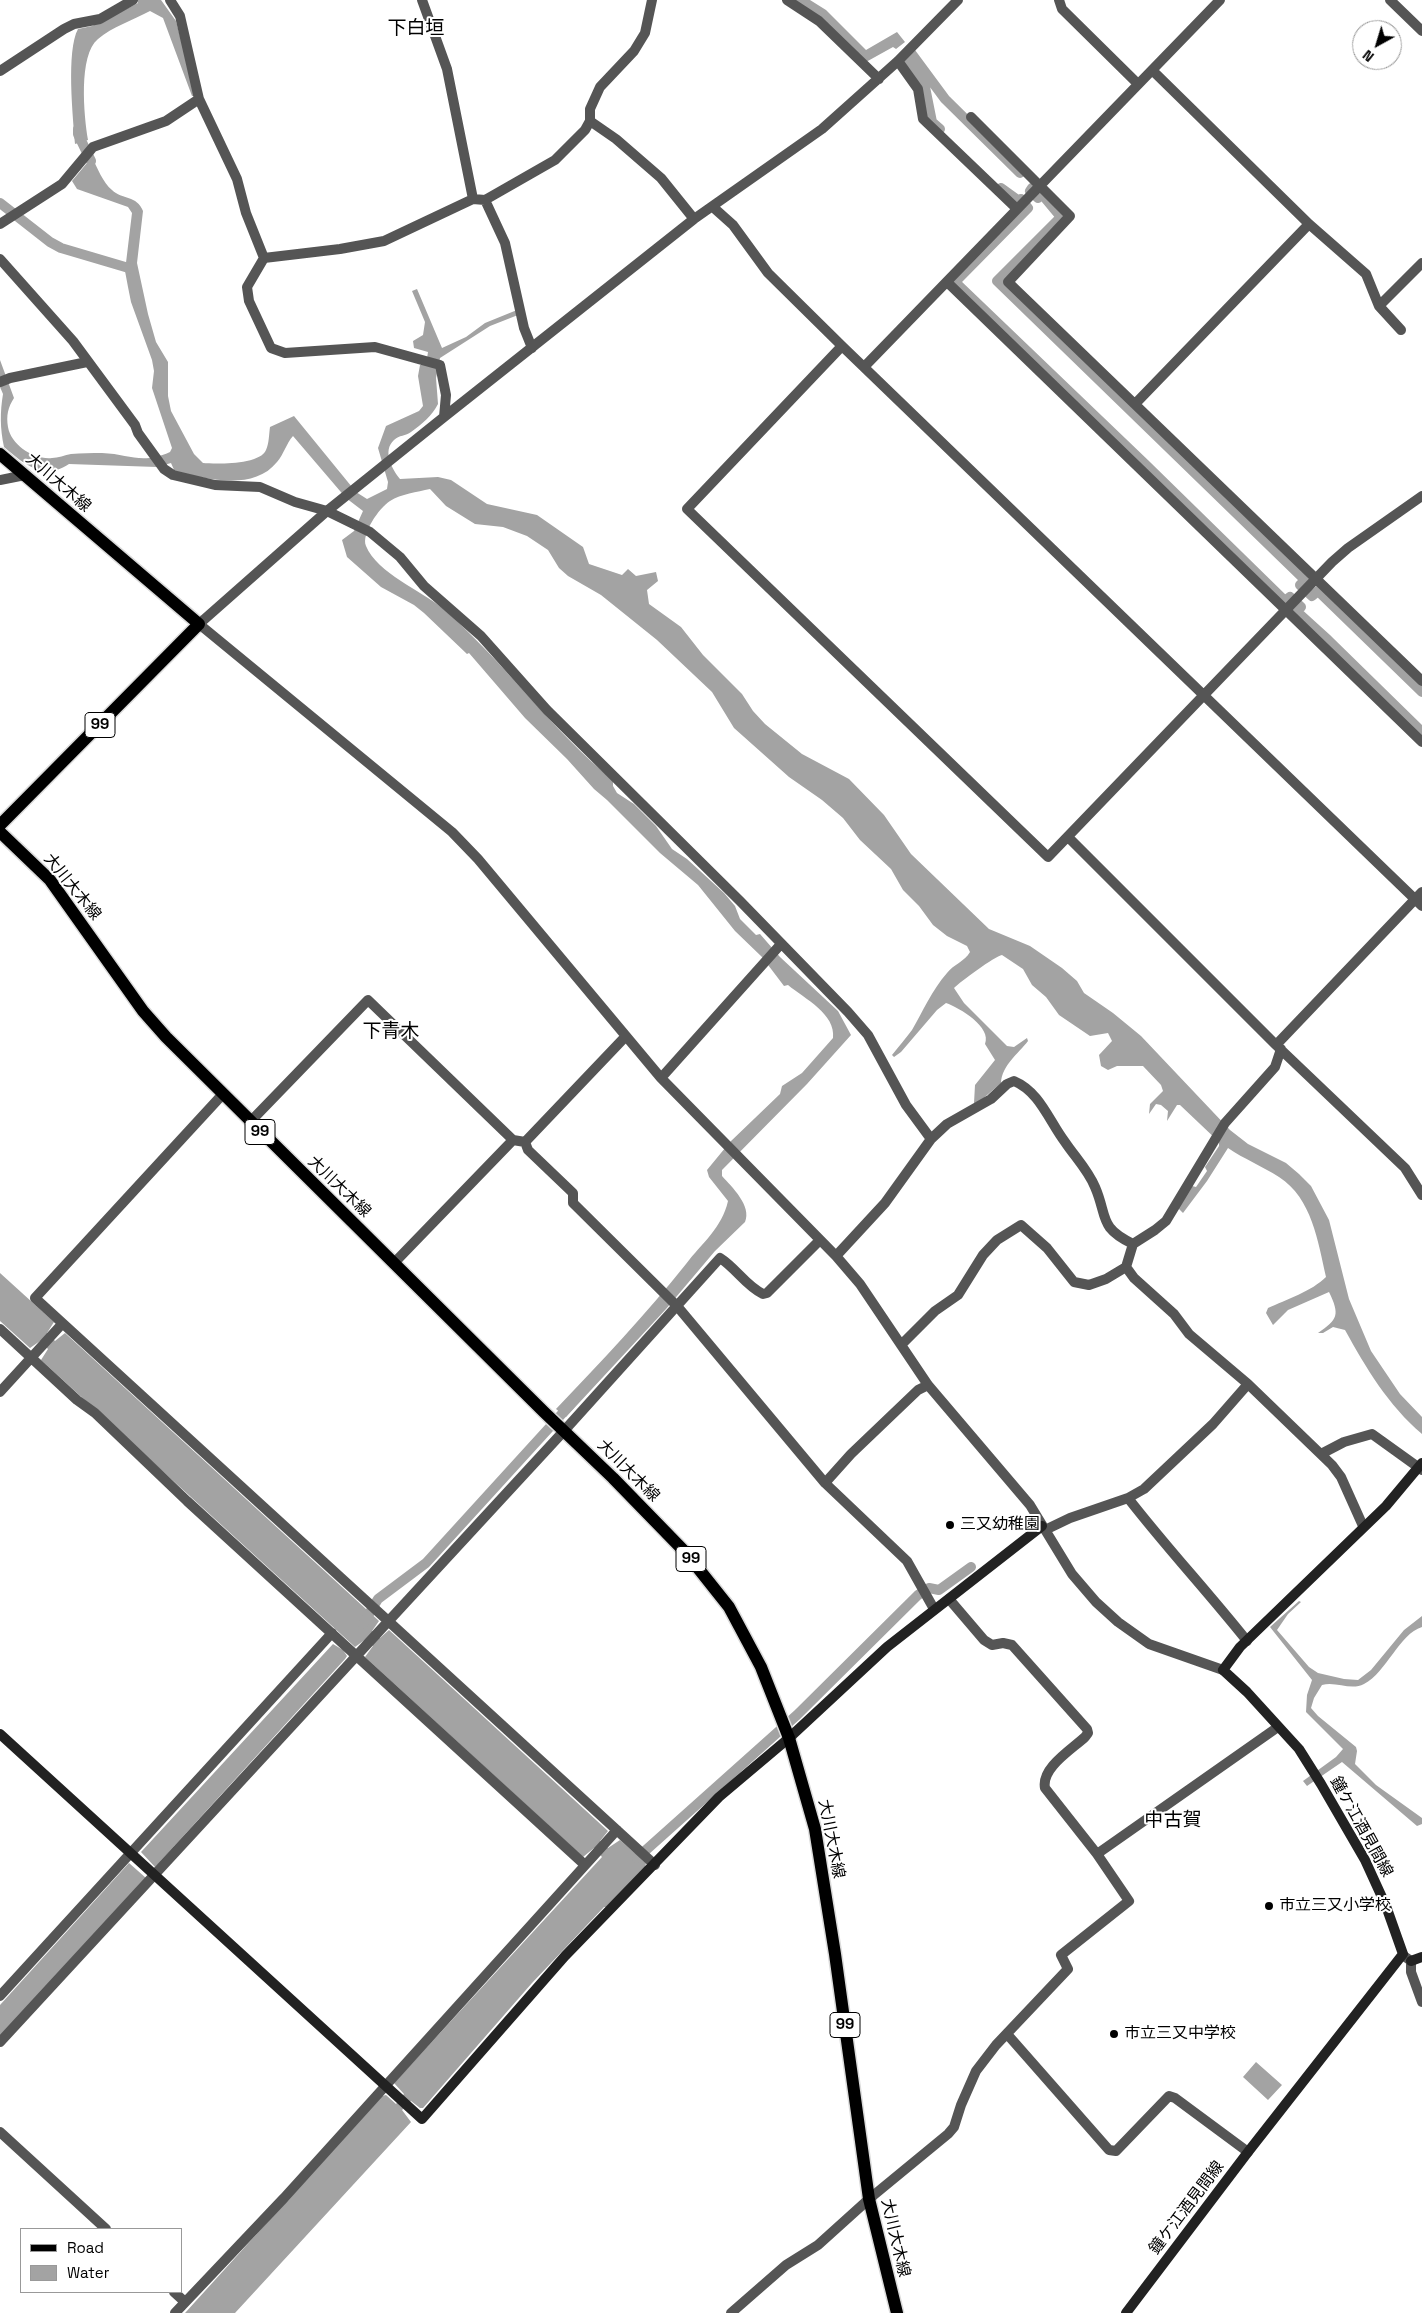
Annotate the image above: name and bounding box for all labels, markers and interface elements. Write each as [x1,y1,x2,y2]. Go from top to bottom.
district label: 下白垣 [388,18,444,40]
north arrow [1352,20,1402,70]
text: N [1359,46,1378,66]
street label: 大川大木線 [22,450,94,516]
road number: 99 [85,712,115,738]
street label: 大川大木線 [39,850,105,924]
district label: 下青木 [363,1021,419,1043]
road number: 99 [245,1120,275,1144]
street label: 大川大木線 [304,1152,374,1222]
street label: 大川大木線 [593,1436,663,1506]
place label: 三又幼稚園 [960,1515,1040,1535]
marker: 三又幼稚園 [944,1519,956,1531]
road number: 99 [676,1546,706,1572]
street label: 鐘ケ江酒見間線 [1325,1773,1397,1881]
street label: 大川大木線 [814,1798,848,1880]
district label: 中古賀 [1145,1810,1201,1832]
place label: 市立三又小学校 [1279,1896,1391,1916]
marker: 市立三又小学校 [1263,1900,1275,1912]
road number: 99 [830,2012,860,2038]
place label: 市立三又中学校 [1124,2024,1236,2044]
marker: 市立三又中学校 [1108,2028,1120,2040]
street label: 鐘ケ江酒見間線 [1146,2157,1228,2259]
street label: 大川大木線 [877,2197,913,2279]
legend [20,2228,182,2293]
text: Road [67,2238,104,2257]
text: Water [67,2263,109,2282]

